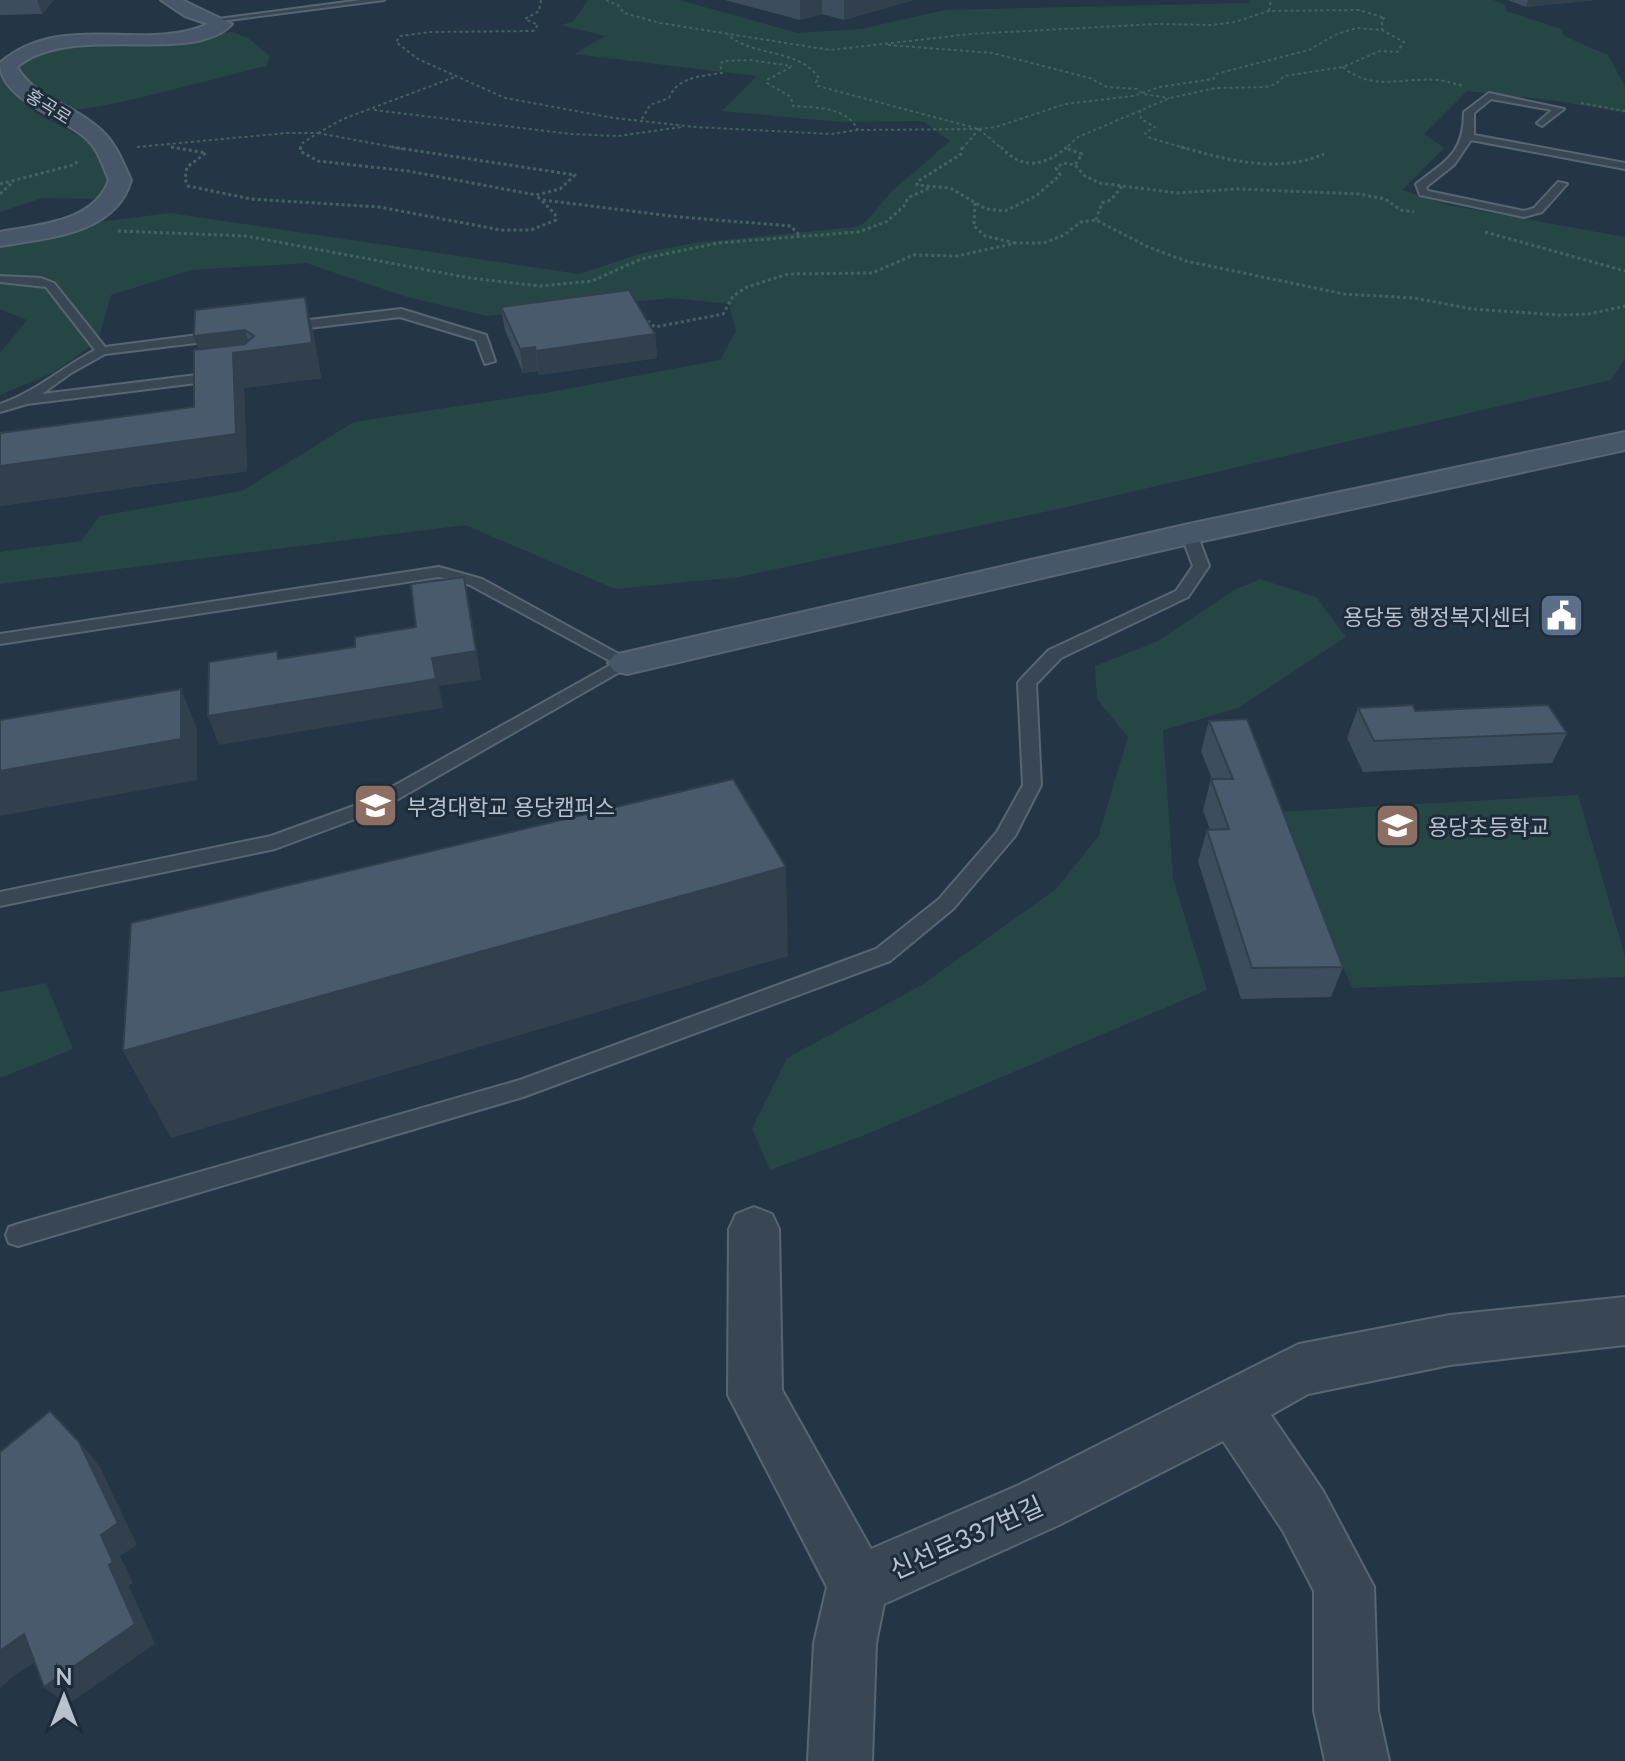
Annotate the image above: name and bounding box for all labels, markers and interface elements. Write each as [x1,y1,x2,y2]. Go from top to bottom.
street label: 홍곡로 [22,84,76,128]
public building icon: 용당동 행정복지센터 [1538,592,1586,640]
place label: 용당동 행정복지센터 [1343,603,1531,630]
school or university icon: 부경대학교 용당캠퍼스 [352,782,400,830]
place label: 부경대학교 용당캠퍼스 [407,793,615,820]
school or university icon: 용당초등학교 [1373,802,1421,850]
place label: 용당초등학교 [1428,813,1549,840]
street label: 신선로337번길 [884,1489,1048,1585]
north arrow [24,1657,104,1737]
text: N [56,1663,72,1690]

